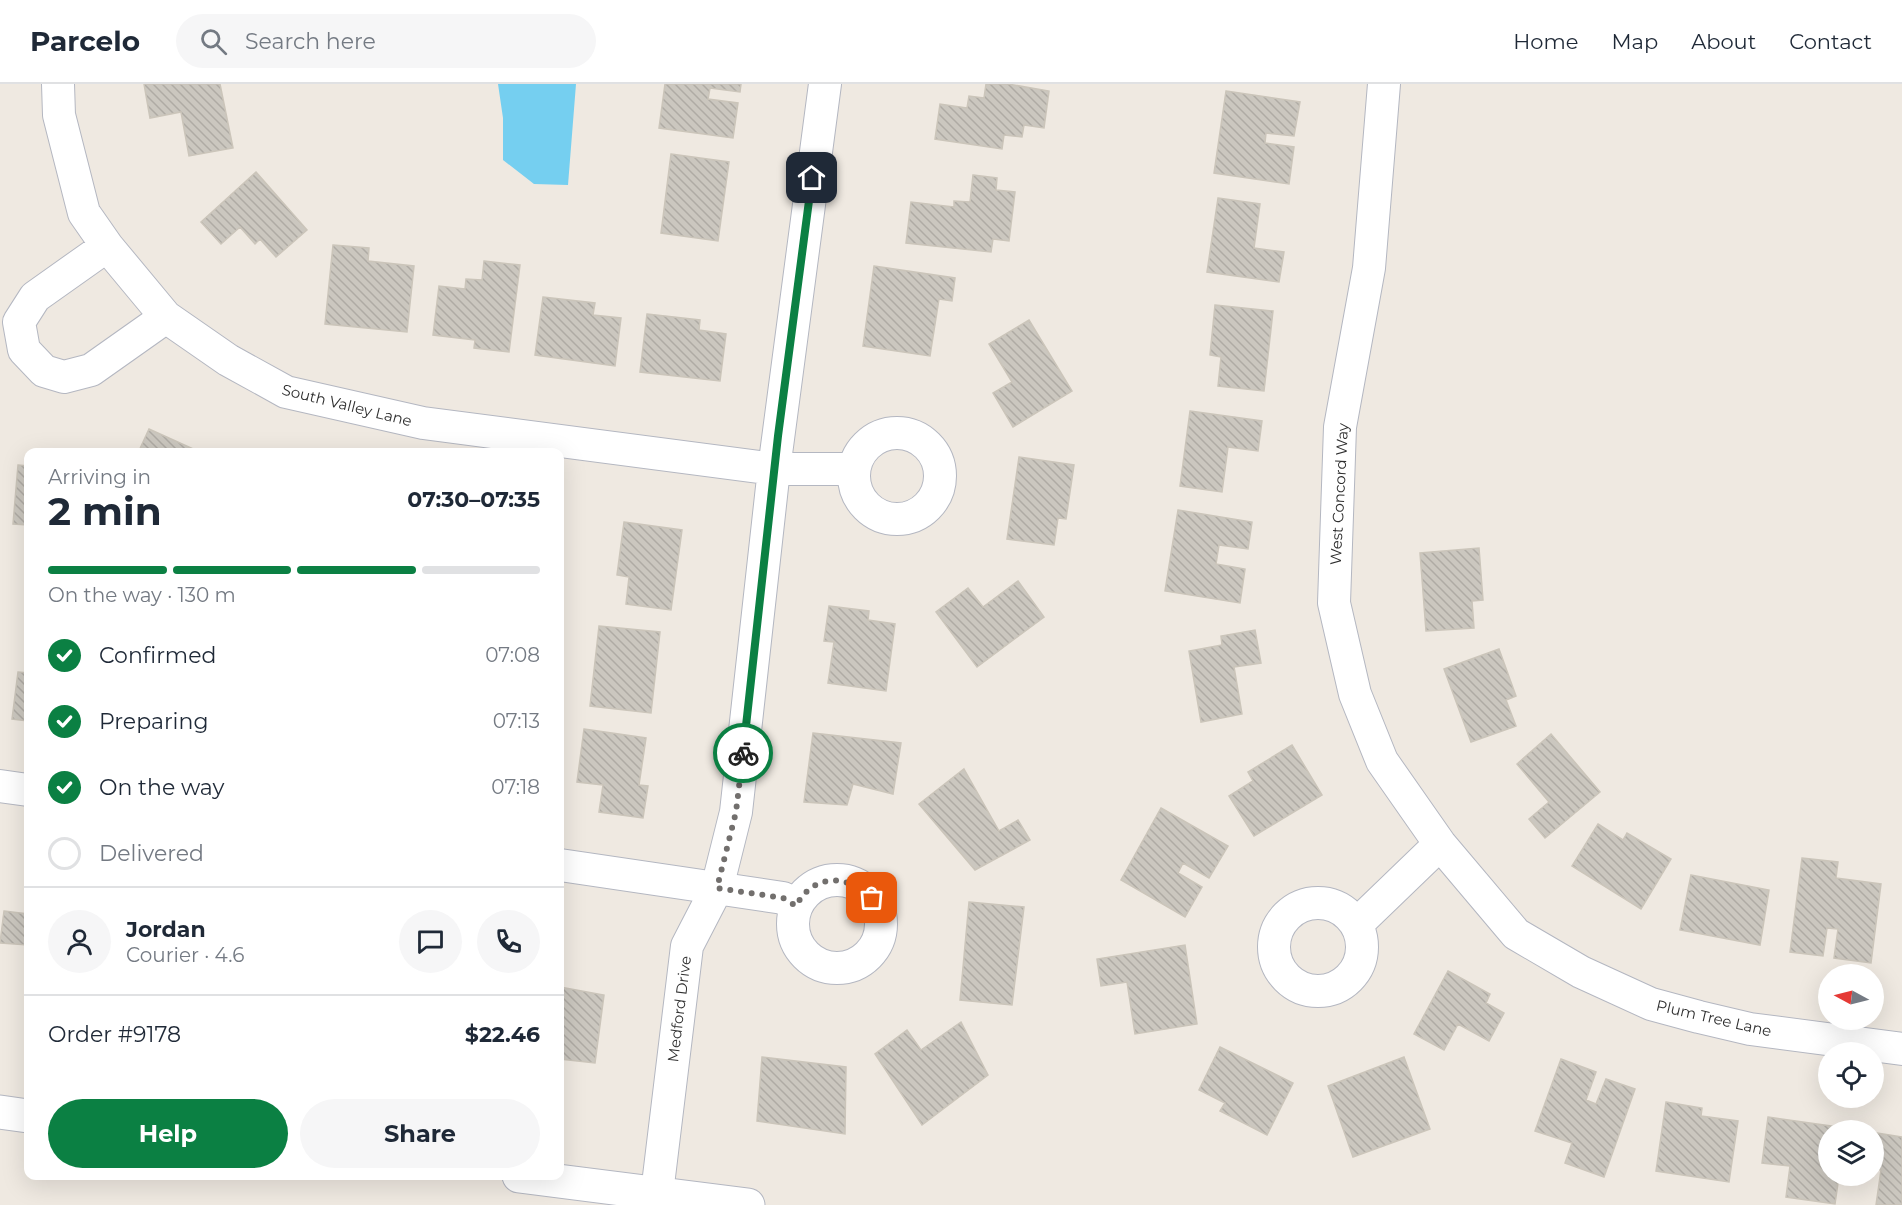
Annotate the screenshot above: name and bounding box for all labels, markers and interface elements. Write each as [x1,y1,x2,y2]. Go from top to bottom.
search box [176,14,596,68]
text: Parcelo [30,24,140,58]
icon: search [197,25,230,58]
text: Search here [245,28,376,55]
text: Home [1513,29,1578,54]
text: Map [1611,29,1658,54]
text: About [1691,29,1756,54]
text: Contact [1789,29,1872,54]
pin [786,152,837,203]
icon: home [795,161,828,194]
street label: South Valley Lane [280,380,414,430]
street label: West Concord Way [1326,422,1352,566]
text: Arriving in [48,465,151,489]
text: 07:30–07:35 [407,486,540,513]
text: 2 min [48,487,162,535]
text: On the way · 130 m [48,583,236,607]
icon: check [48,639,81,672]
text: Confirmed [99,642,216,669]
text: 07:08 [485,643,540,667]
icon: check [48,705,81,738]
text: Preparing [99,708,208,735]
text: 07:13 [493,709,540,733]
courier [713,723,773,783]
icon: bike [727,737,760,770]
icon: check [48,771,81,804]
text: On the way [99,774,224,801]
text: 07:18 [491,775,540,799]
text: Delivered [99,840,204,867]
pin [846,872,897,923]
icon: bag [855,881,888,914]
button: person [48,910,111,973]
button: chat [399,910,462,973]
button: phone [477,910,540,973]
text: Jordan [126,916,206,943]
text: Courier · 4.6 [126,943,244,967]
street label: Medford Drive [663,955,695,1063]
north arrow [1818,964,1884,1030]
map controls [1818,964,1884,1186]
street label: Plum Tree Lane [1654,995,1774,1041]
text: Order #9178 [48,1021,181,1048]
text: $22.46 [465,1021,540,1048]
button: locate [1818,1042,1884,1108]
button: Help [48,1099,288,1168]
button: Share [300,1099,540,1168]
button: layers [1818,1120,1884,1186]

